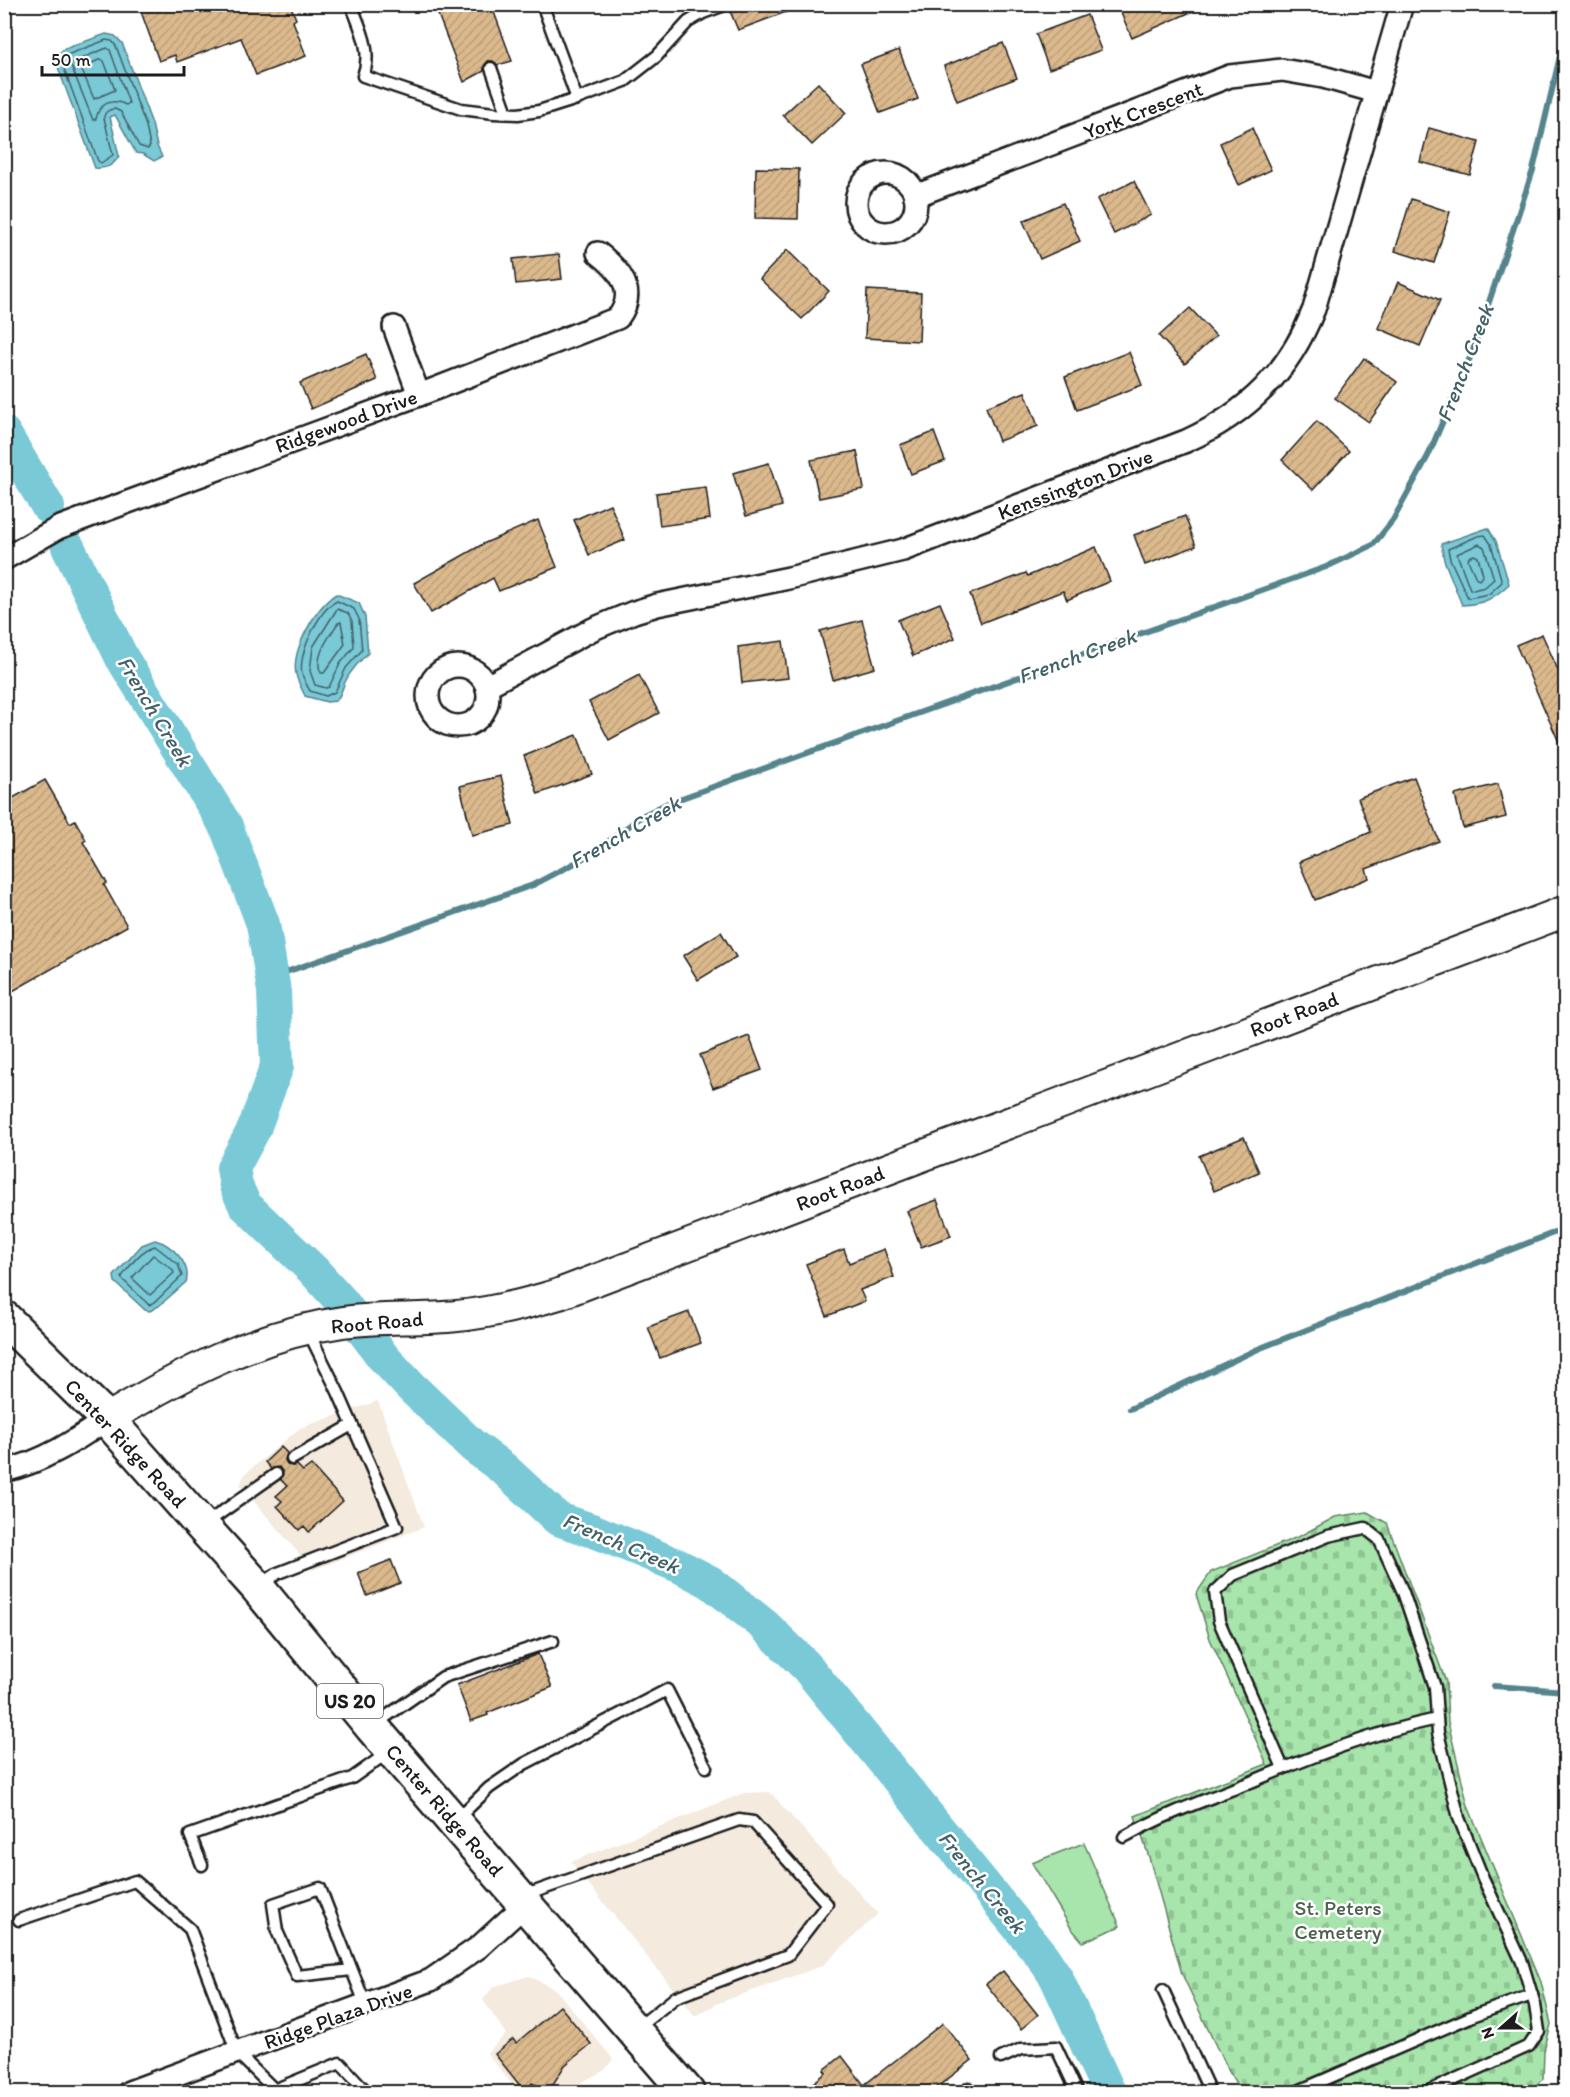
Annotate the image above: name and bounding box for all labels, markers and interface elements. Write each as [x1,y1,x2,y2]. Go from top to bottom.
scale bar [42,39,184,77]
text: 50 m [51,49,91,71]
street label: York Crescent [1080,76,1206,144]
water label: French Creek [1430,299,1500,426]
street label: Ridgewood Drive [272,384,420,458]
street label: Kenssington Drive [994,443,1156,525]
water label: French Creek [1014,622,1141,690]
water label: French Creek [112,651,199,772]
water label: French Creek [565,789,687,875]
street label: Root Road [1246,986,1342,1042]
street label: Root Road [792,1160,888,1216]
street label: Root Road [330,1306,424,1338]
street label: Center Ridge Road [60,1373,193,1513]
water label: French Creek [559,1506,685,1580]
road number: US 20 [317,1684,383,1718]
street label: Center Ridge Road [381,1739,510,1882]
water label: French Creek [933,1825,1033,1940]
park label: St. Peters Cemetery [1294,1895,1382,1944]
street label: Ridge Plaza Drive [260,1978,416,2054]
north arrow [1471,1998,1531,2058]
text: N [1477,2025,1498,2042]

